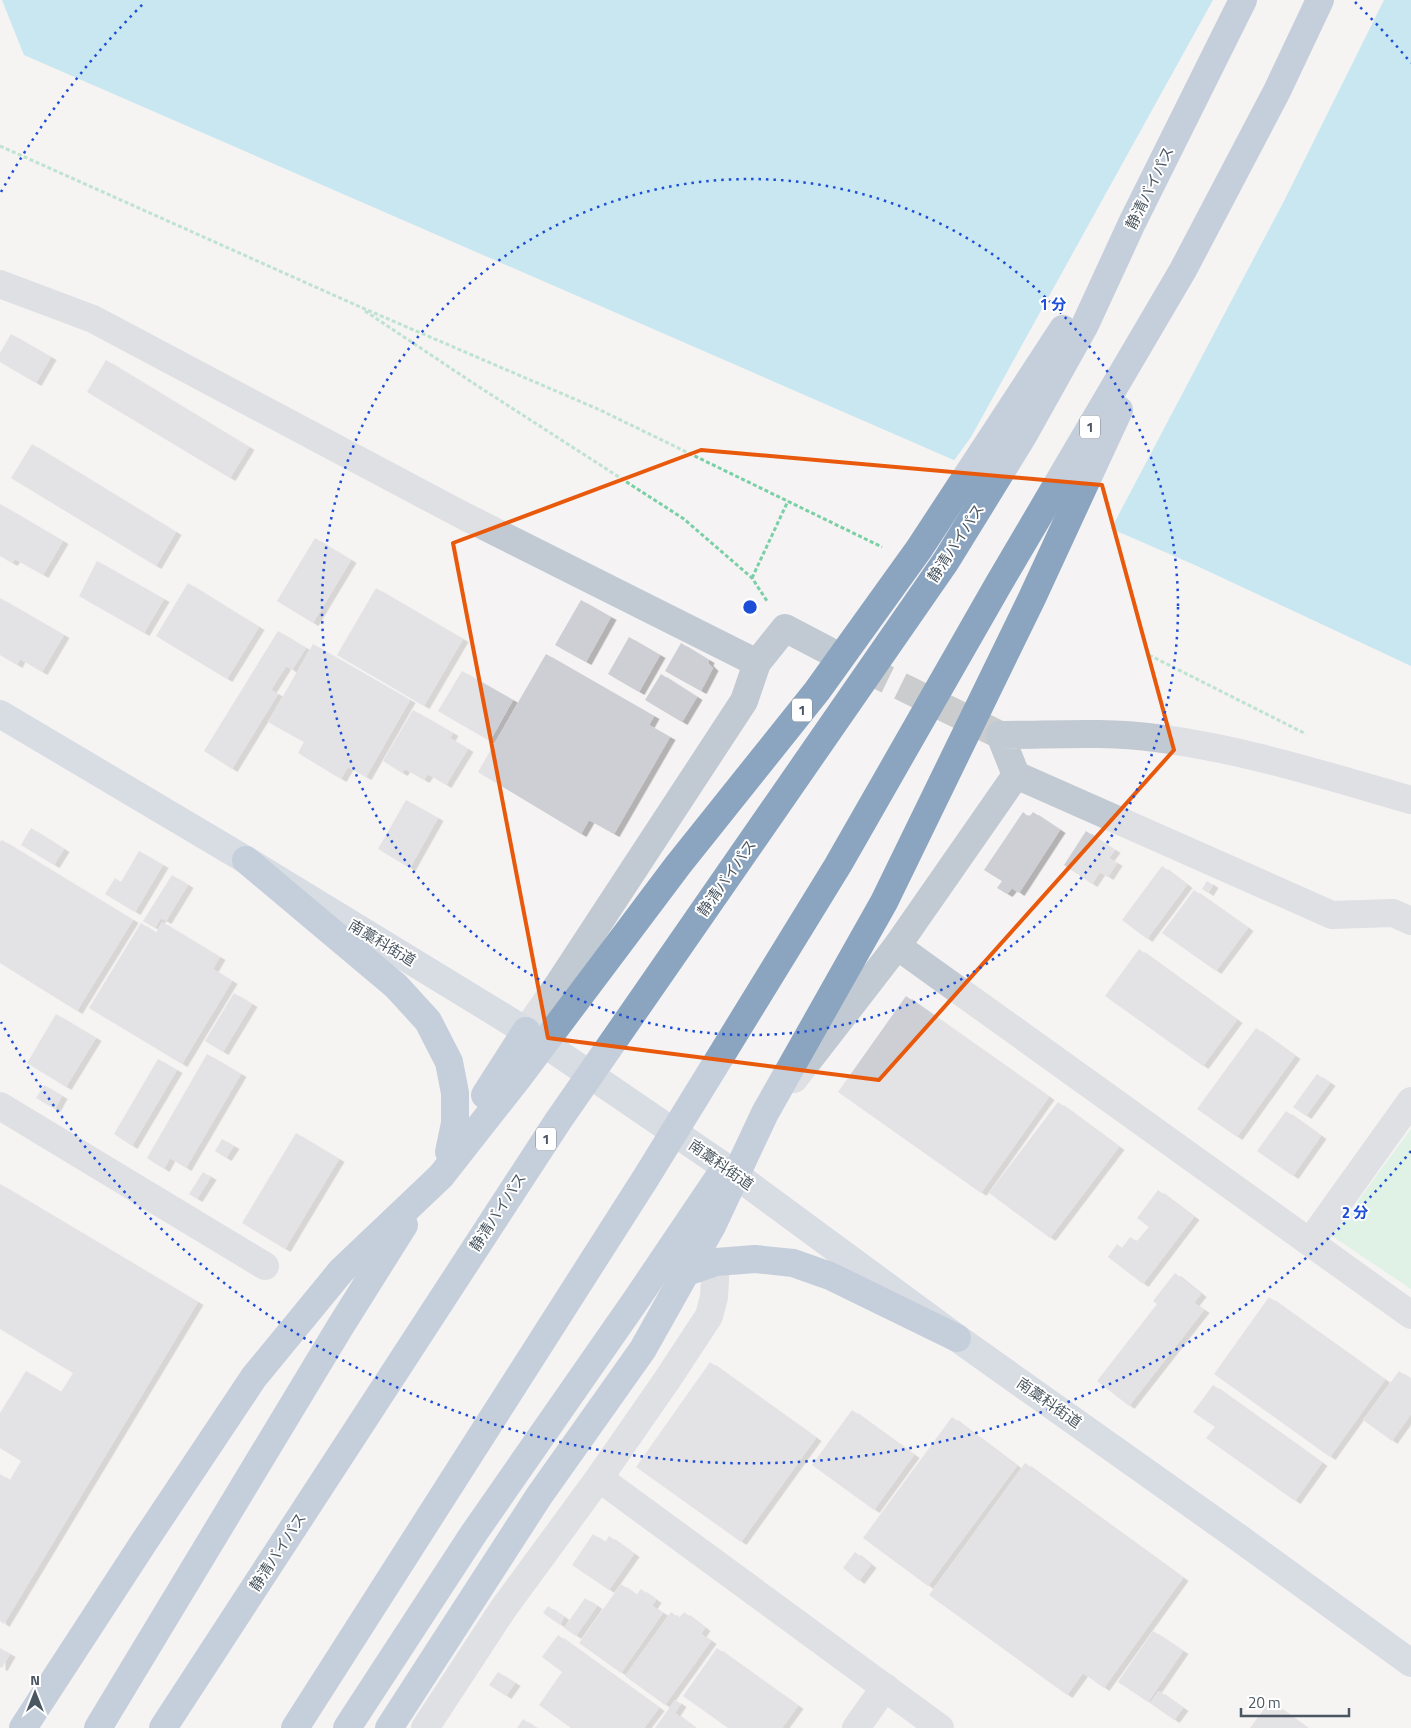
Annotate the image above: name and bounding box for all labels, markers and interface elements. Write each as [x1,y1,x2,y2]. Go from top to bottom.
street label: 静清バイパス [1120,142,1180,233]
text: 1 分 [1040,293,1066,316]
road number: 1 [1080,416,1100,438]
street label: 静清バイパス [922,499,990,587]
centre of rings [741,598,759,616]
road number: 1 [792,698,812,722]
street label: 静清バイパス [691,834,762,921]
street label: 南藁科街道 [344,913,420,972]
road number: 1 [536,1128,556,1150]
street label: 南藁科街道 [684,1134,759,1196]
street label: 静清バイパス [464,1168,532,1256]
text: 2 分 [1342,1201,1368,1224]
street label: 南藁科街道 [1012,1372,1087,1434]
street label: 静清バイパス [244,1508,312,1596]
north arrow [10,1668,60,1718]
text: N [30,1669,40,1690]
scale bar [1241,1686,1348,1718]
text: 20 m [1248,1691,1281,1714]

